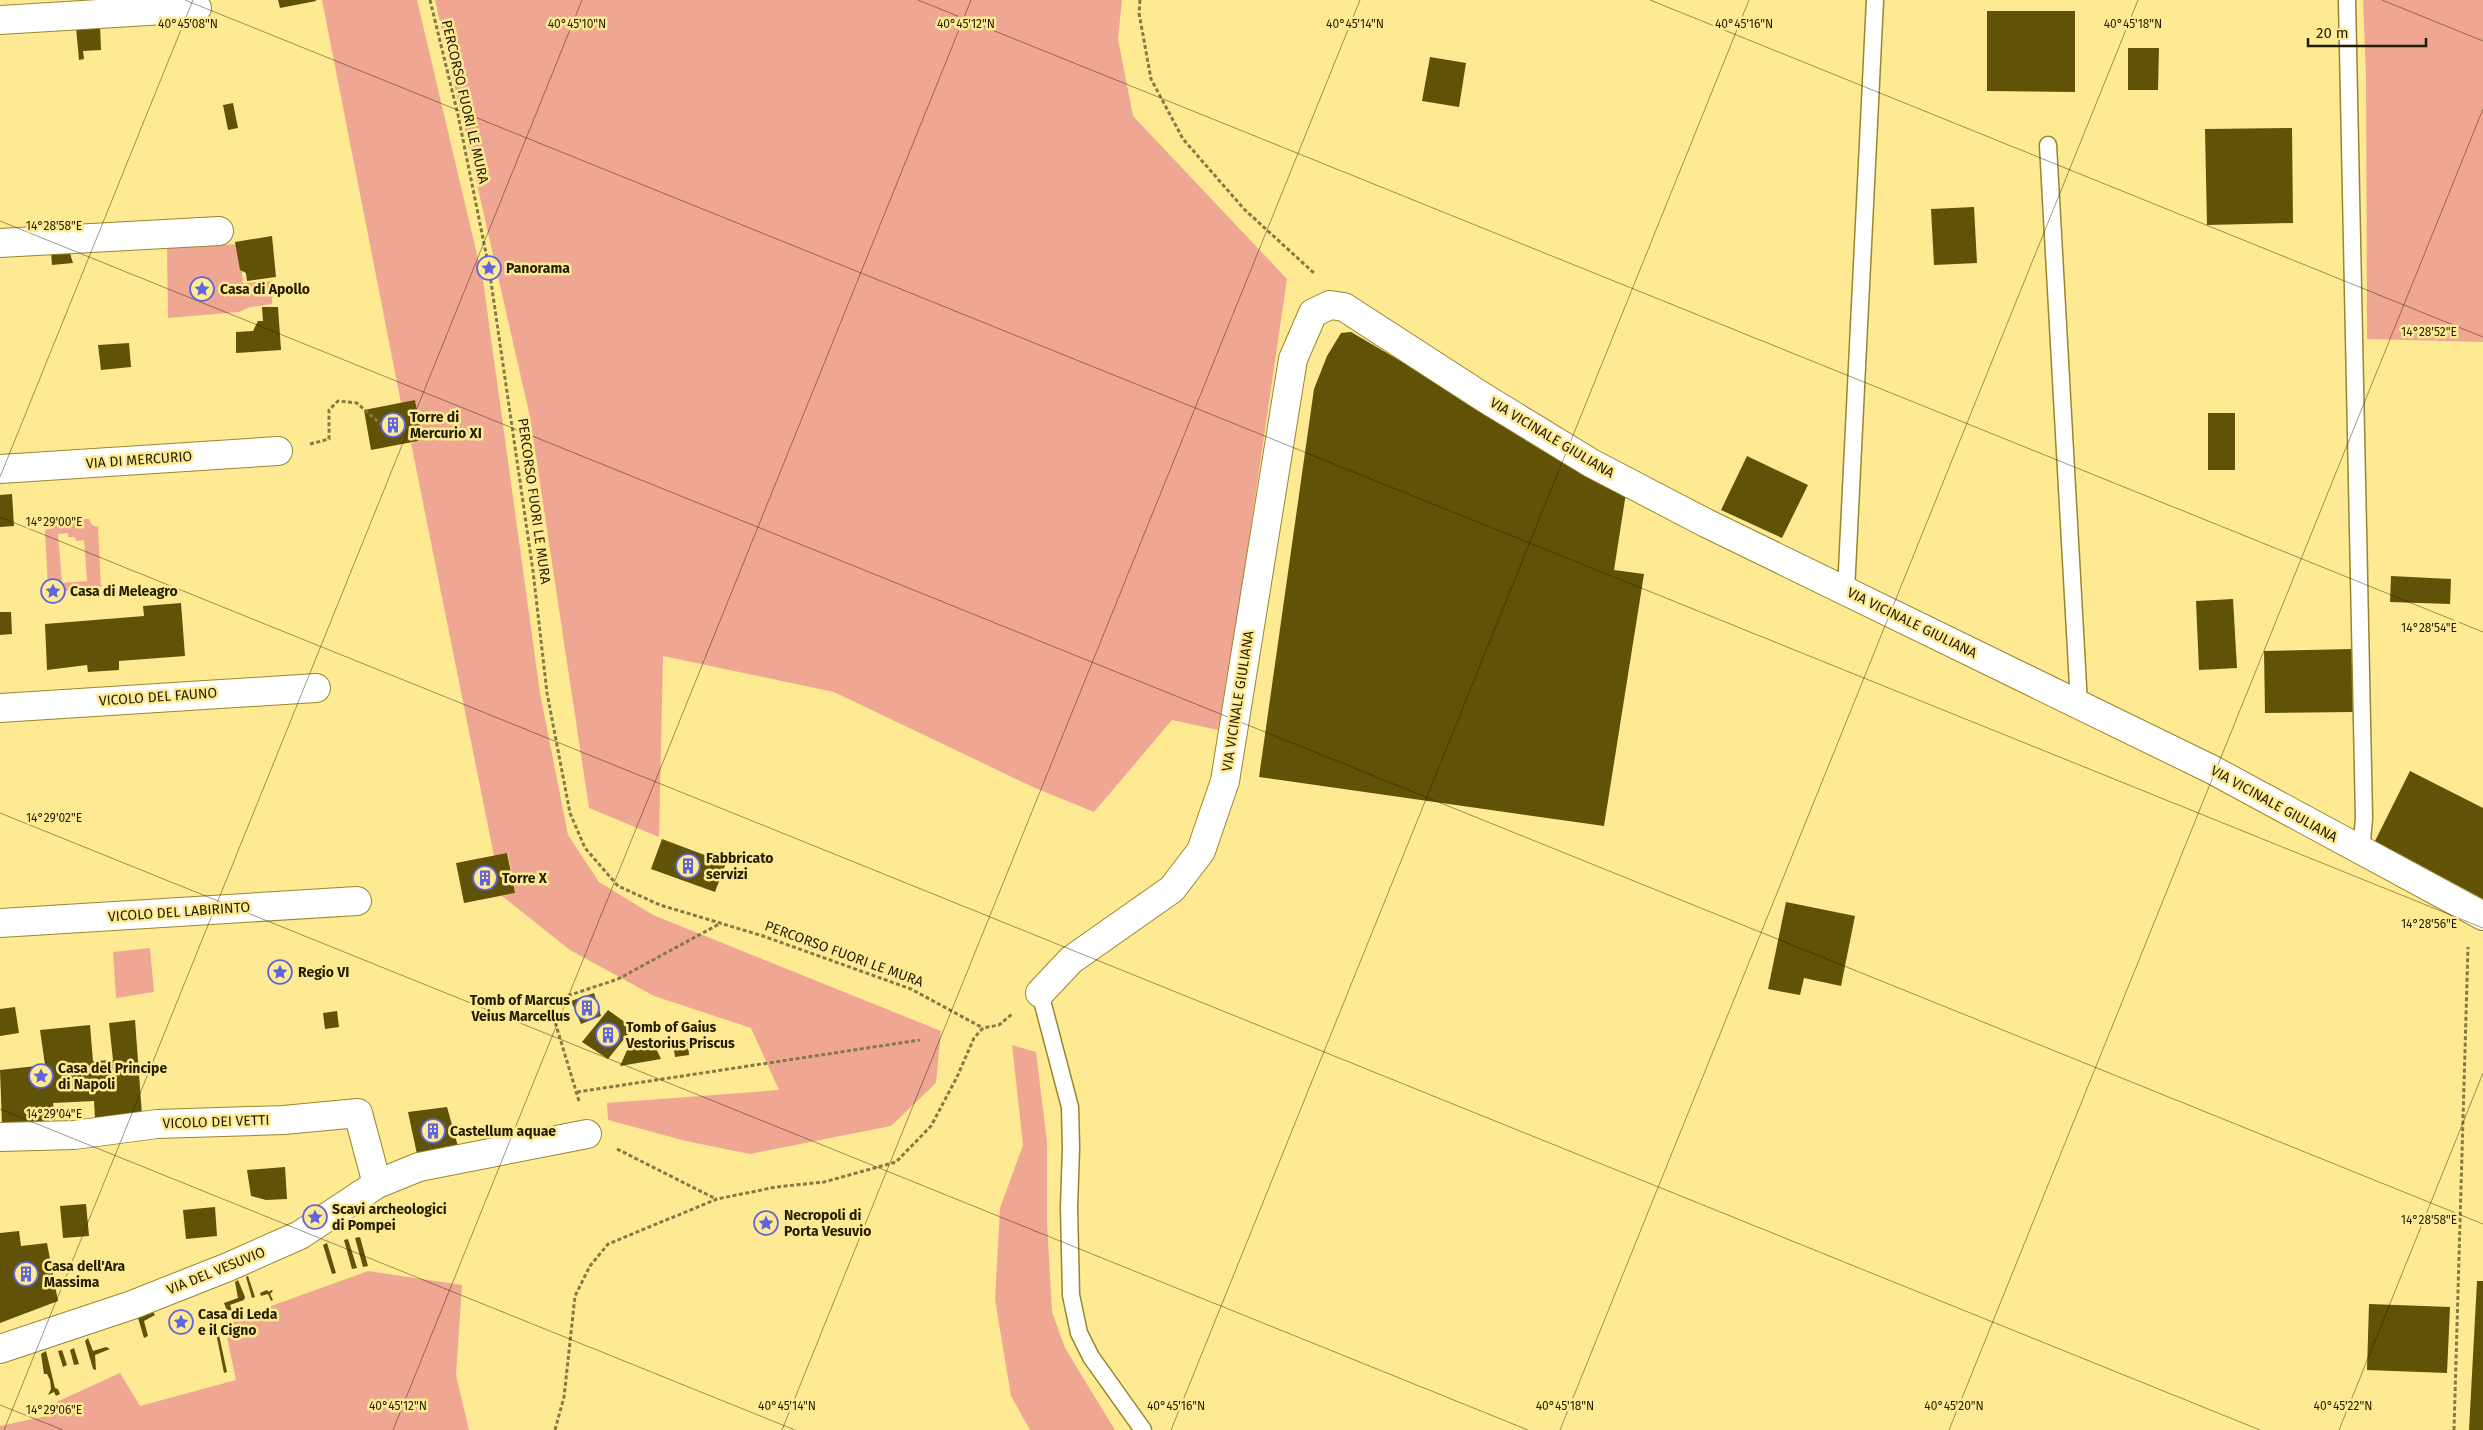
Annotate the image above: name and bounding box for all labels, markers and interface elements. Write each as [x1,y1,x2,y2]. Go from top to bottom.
scale bar [2308,15,2426,47]
text: 40°45'08"N [158,17,218,31]
text: 40°45'10"N [548,17,606,31]
text: 40°45'12"N [937,17,995,31]
text: 40°45'14"N [1326,17,1384,31]
text: 40°45'16"N [1715,17,1773,31]
text: 40°45'18"N [2104,17,2162,31]
street label: PERCORSO FUORI LE MURA [438,18,492,186]
text: 20 m [2316,24,2349,42]
text: 14°28'58"E [26,219,82,233]
place icon: Panorama [476,255,502,281]
place label: Panorama [506,260,570,277]
place icon: Casa di Apollo [189,276,215,302]
place label: Casa di Apollo [220,281,310,298]
text: 14°28'52"E [2401,325,2457,339]
street label: VIA VICINALE GIULIANA [1487,394,1617,482]
place label: Torre di Mercurio XI [410,409,482,442]
building icon: Torre di Mercurio XI [380,412,406,438]
street label: PERCORSO FUORI LE MURA [514,417,554,585]
street label: VIA DI MERCURIO [85,448,193,472]
text: 14°29'00"E [26,515,82,529]
place icon: Casa di Meleagro [40,578,66,604]
place label: Casa di Meleagro [70,583,178,600]
street label: VIA VICINALE GIULIANA [1844,584,1980,662]
text: 14°28'54"E [2401,621,2457,635]
street label: VIA VICINALE GIULIANA [1218,629,1258,773]
street label: VICOLO DEL FAUNO [98,684,218,710]
street label: VIA VICINALE GIULIANA [2208,762,2340,846]
text: 14°29'02"E [26,811,82,825]
place label: Fabbricato servizi [706,850,774,883]
building icon: Fabbricato servizi [675,853,701,879]
building icon: Torre X [472,865,498,891]
place label: Torre X [502,870,548,887]
street label: VICOLO DEL LABIRINTO [107,899,251,925]
street label: PERCORSO FUORI LE MURA [762,917,926,991]
text: 14°28'56"E [2401,917,2457,931]
place icon: Regio VI [267,959,293,985]
place label: Regio VI [298,964,349,981]
place label: Tomb of Marcus Veius Marcellus [470,992,570,1025]
building icon: Tomb of Marcus Veius Marcellus [574,995,600,1021]
place label: Tomb of Gaius Vestorius Priscus [625,1019,735,1052]
building icon: Tomb of Gaius Vestorius Priscus [595,1022,621,1048]
place label: Casa del Principe di Napoli [58,1060,167,1093]
place icon: Casa del Principe di Napoli [28,1063,54,1089]
text: 14°29'04"E [26,1107,82,1121]
street label: VICOLO DEI VETTI [162,1112,270,1132]
building icon: Castellum aquae [420,1118,446,1144]
place label: Castellum aquae [450,1123,556,1140]
place label: Scavi archeologici di Pompei [332,1201,447,1234]
place icon: Scavi archeologici di Pompei [302,1204,328,1230]
place label: Necropoli di Porta Vesuvio [784,1207,871,1240]
place icon: Necropoli di Porta Vesuvio [753,1210,779,1236]
text: 14°28'58"E [2401,1213,2457,1227]
street label: VIA DEL VESUVIO [164,1244,268,1298]
place label: Casa dell'Ara Massima [44,1258,126,1291]
building icon: Casa dell'Ara Massima [13,1261,39,1287]
place label: Casa di Leda e il Cigno [198,1306,278,1339]
place icon: Casa di Leda e il Cigno [168,1309,194,1335]
text: 40°45'12"N [369,1399,427,1413]
text: 40°45'14"N [758,1399,816,1413]
text: 40°45'16"N [1147,1399,1205,1413]
text: 40°45'18"N [1536,1399,1594,1413]
text: 40°45'20"N [1924,1399,1984,1413]
text: 40°45'22"N [2314,1399,2372,1413]
text: 14°29'06"E [26,1403,82,1417]

